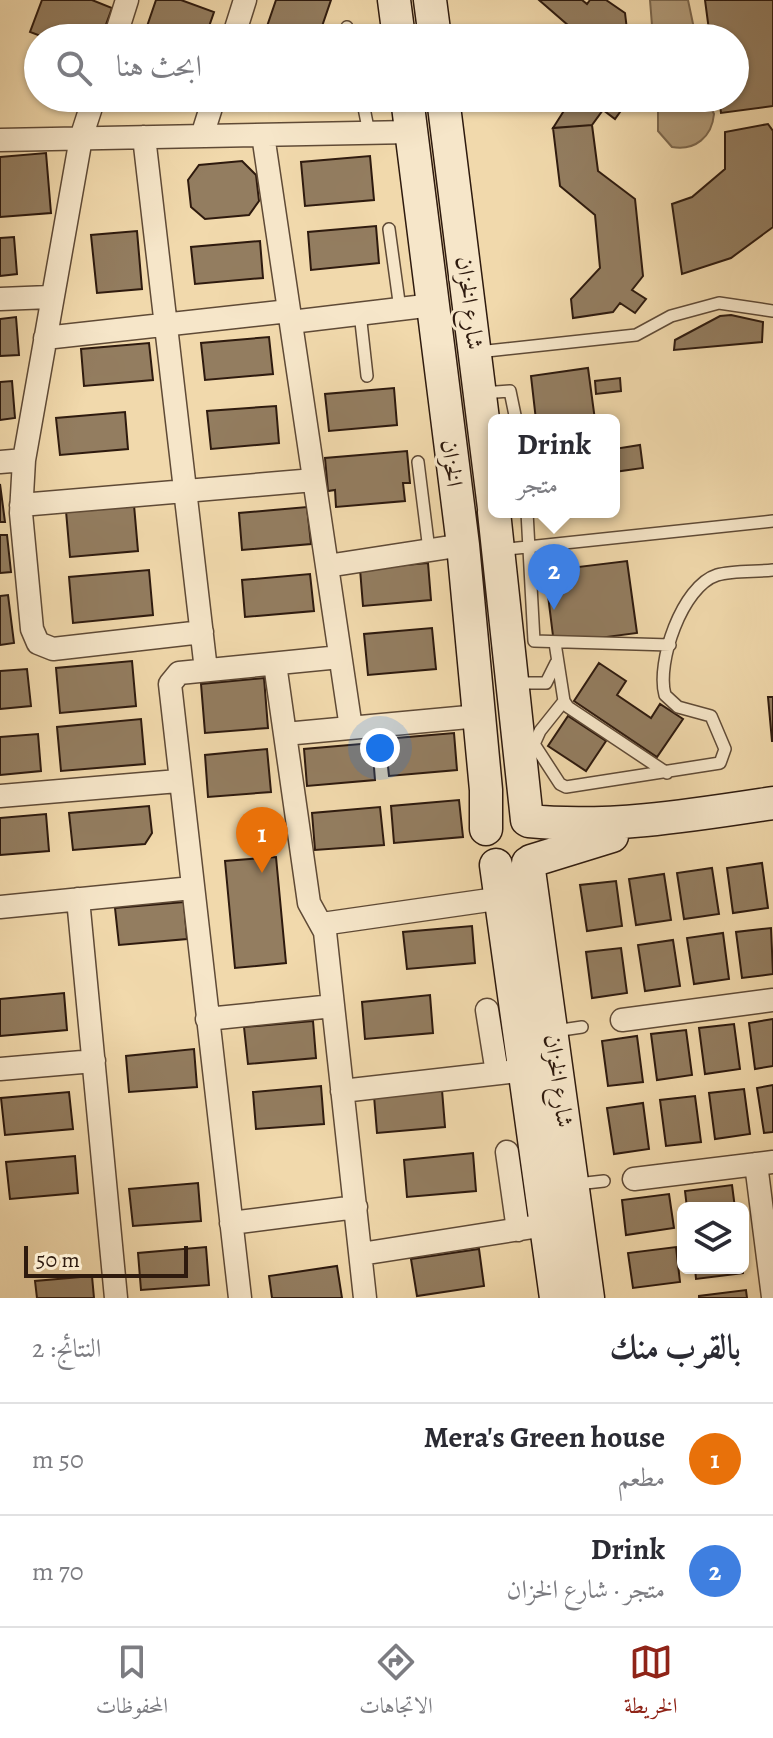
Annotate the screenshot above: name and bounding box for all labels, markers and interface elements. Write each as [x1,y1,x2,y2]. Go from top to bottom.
search box [24,24,749,112]
icon: search [52,46,96,90]
text: ابحث هنا [116,46,202,86]
street label: شارع الخزان [444,254,492,352]
popup [488,414,620,518]
text: Drink [517,424,591,464]
street label: الخزان [433,437,471,489]
text: متجر [517,467,558,502]
pin: 2 [528,544,580,610]
your location [360,728,400,768]
pin: 1 [236,807,288,873]
street label: شارع الخزان [533,1032,581,1130]
map controls [677,1202,749,1274]
button: layers [677,1202,749,1274]
scale bar [24,1242,188,1278]
text: 50 m [36,1245,80,1275]
text: بالقرب منك [609,1323,741,1370]
text: النتائج: 2 [32,1331,101,1366]
text: Mera's Green house [424,1417,665,1457]
text: 50 m [32,1442,84,1477]
text: 1 [710,1442,720,1477]
text: مطعم [617,1460,665,1495]
text: Drink [591,1529,665,1569]
text: 70 m [32,1554,84,1589]
text: 2 [709,1554,721,1589]
text: متجر · شارع الخزان [507,1572,665,1607]
tab: المحفوظات [96,1640,168,1727]
tab: الاتجاهات [359,1640,433,1727]
tab: الخريطة [624,1640,677,1727]

